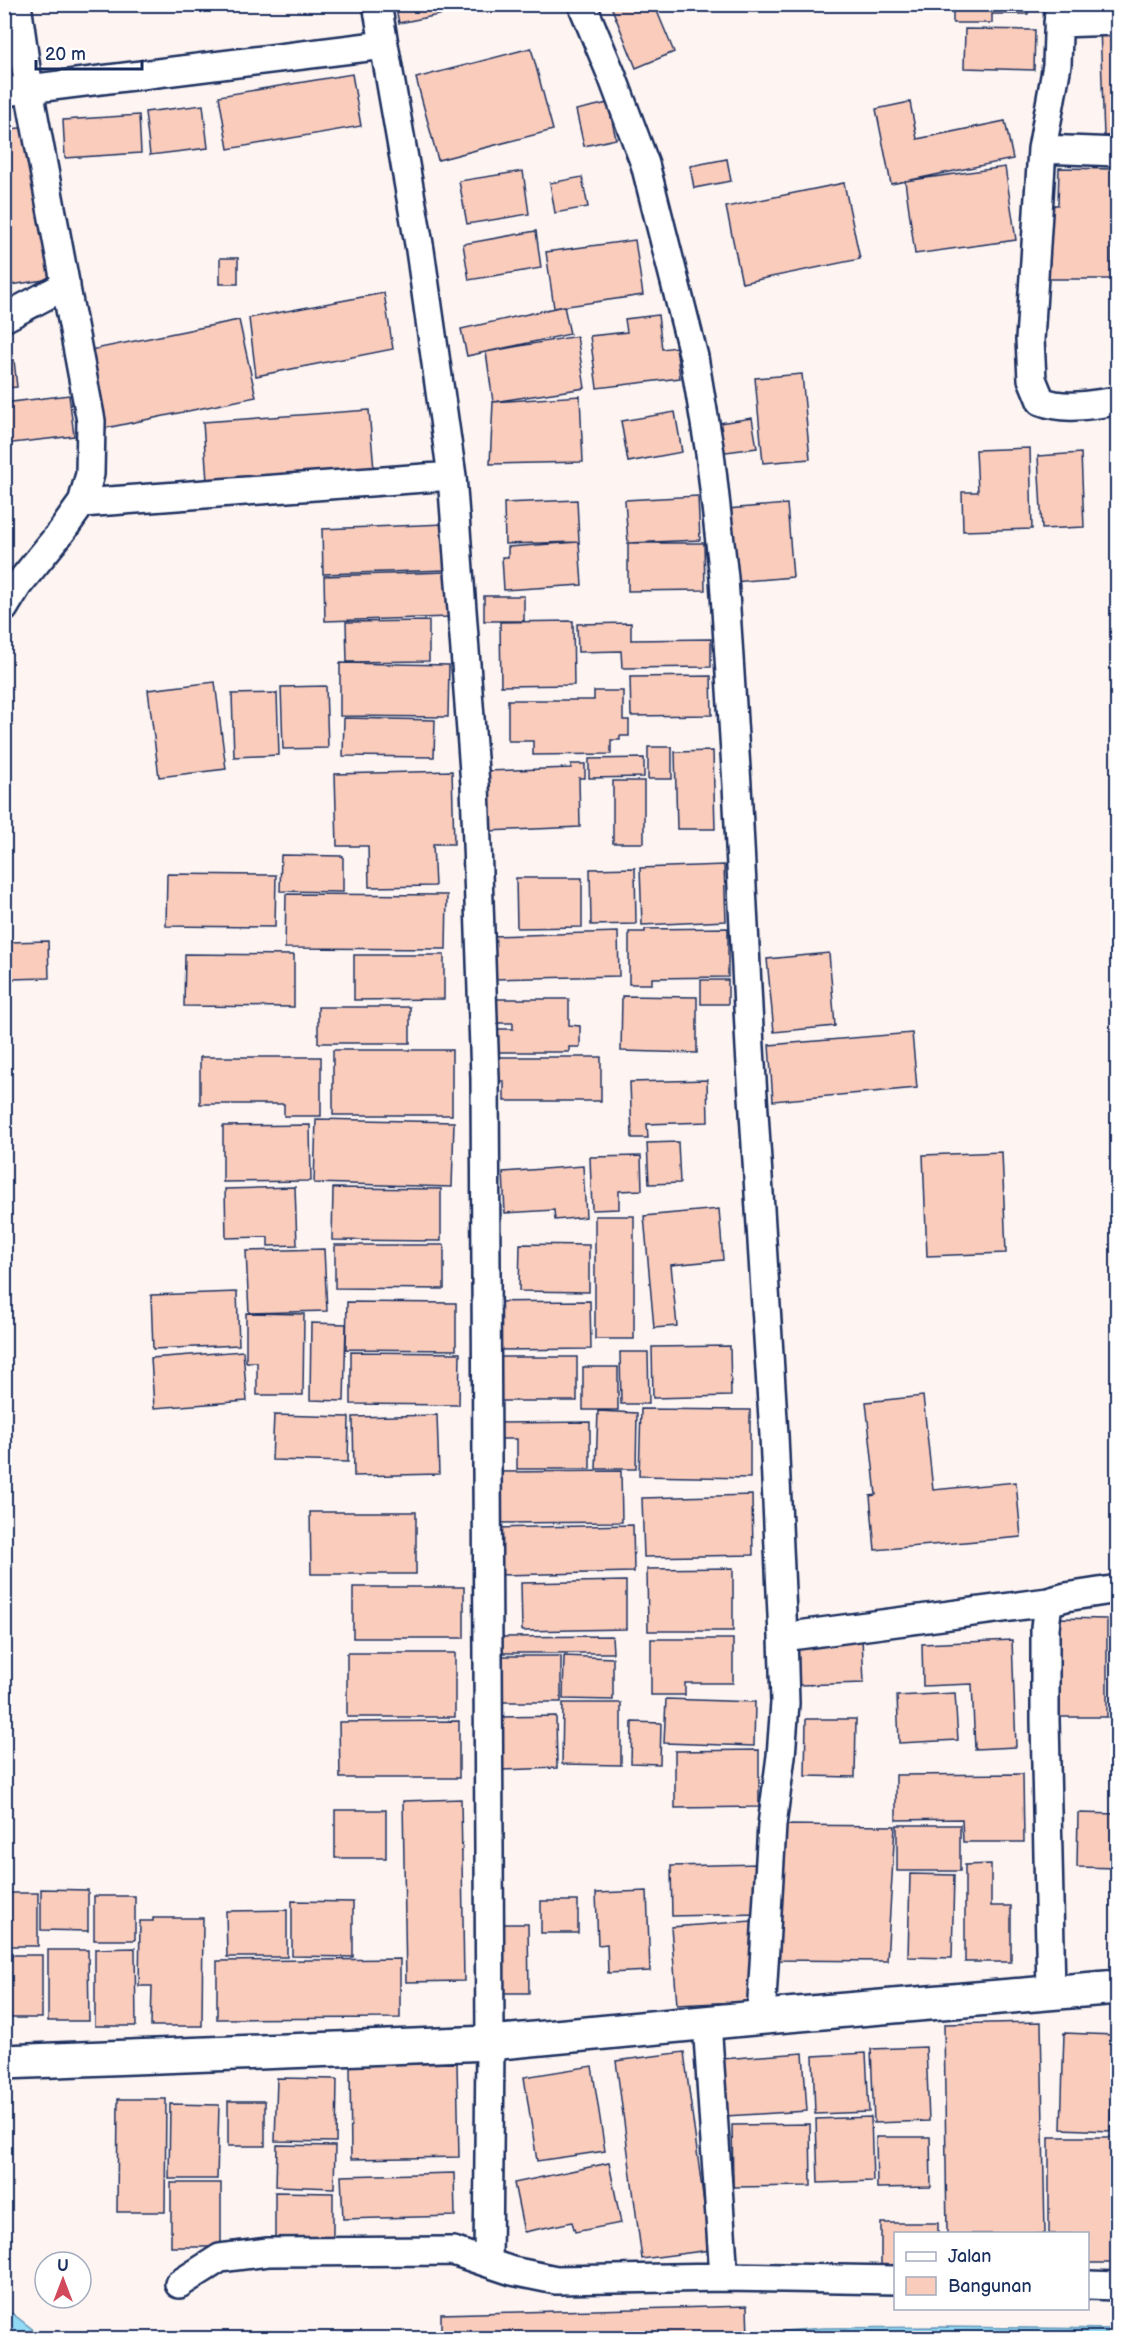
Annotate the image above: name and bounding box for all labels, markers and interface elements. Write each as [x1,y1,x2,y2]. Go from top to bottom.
scale bar [36,33,142,71]
text: 20 m [45,44,86,65]
legend [894,2232,1089,2310]
text: Jalan [948,2246,991,2267]
north arrow [33,2250,93,2310]
text: U [57,2257,69,2276]
text: Bangunan [948,2276,1032,2297]

